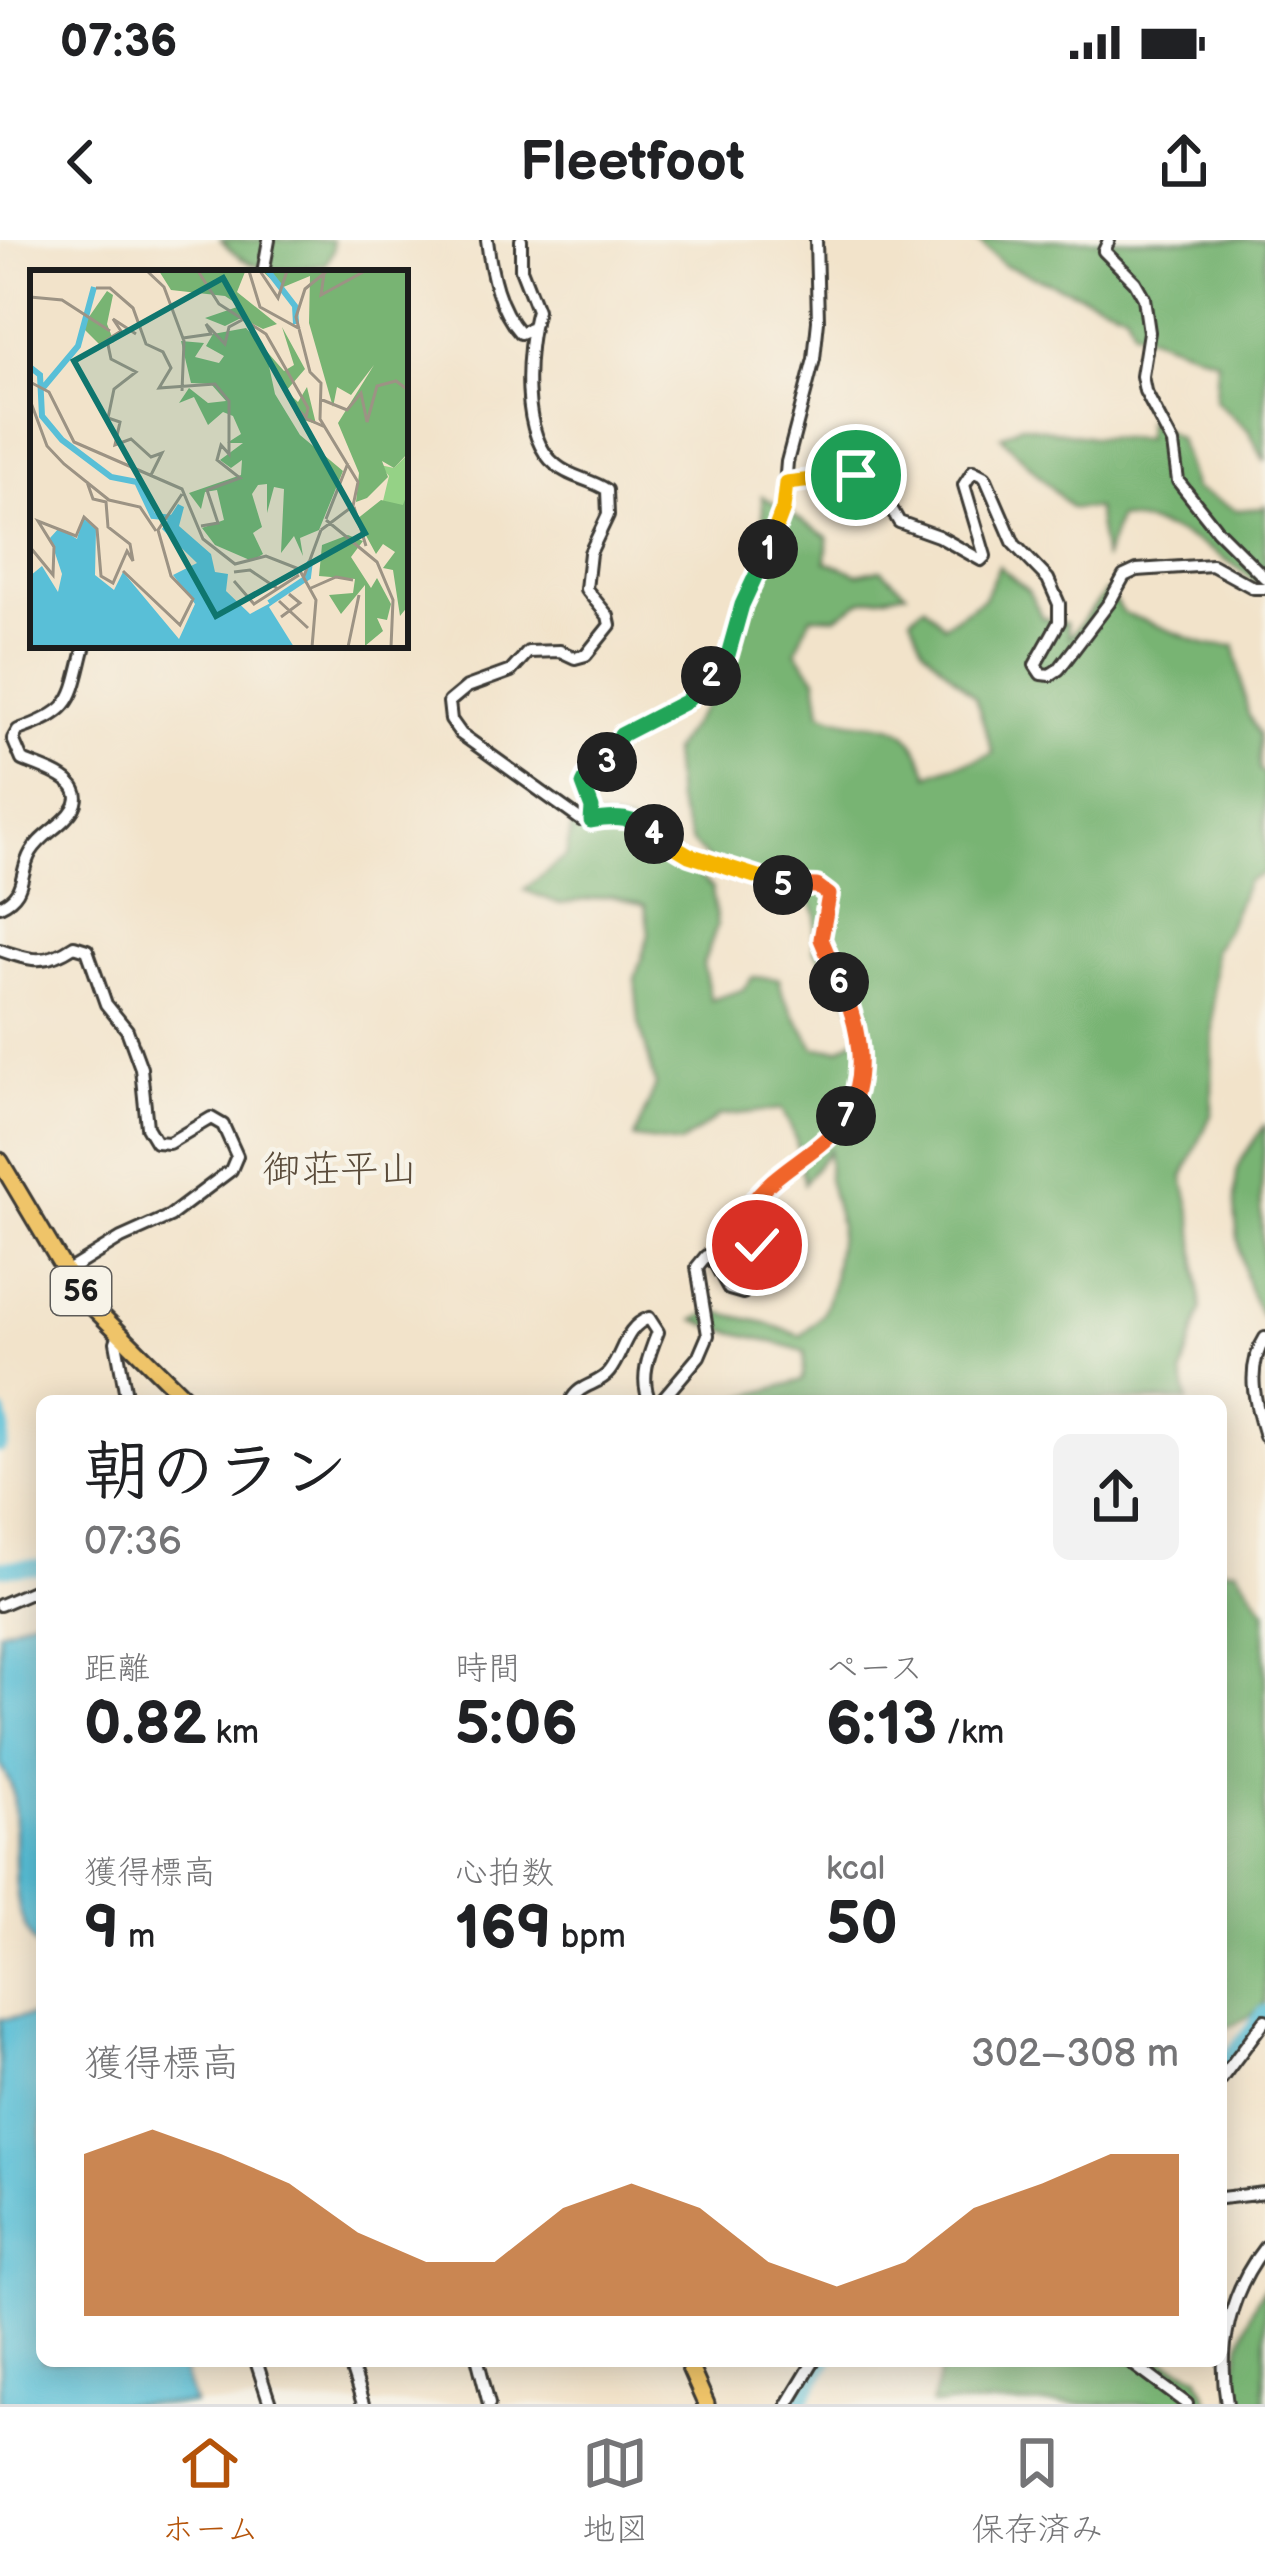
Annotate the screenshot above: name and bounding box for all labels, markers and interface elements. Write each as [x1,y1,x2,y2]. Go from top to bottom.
text: 07:36 [60,15,177,70]
icon: back [48,129,114,195]
icon: share [1151,129,1217,195]
text: Fleetfoot [520,130,745,195]
inset map [30,270,408,648]
pin [805,424,907,526]
icon: arrive [823,442,889,508]
pin: 1 [738,519,798,579]
text: 1 [761,529,775,569]
pin: 2 [681,646,741,706]
text: 2 [701,656,721,696]
pin: 3 [577,732,637,792]
text: 3 [597,742,617,782]
pin: 4 [624,804,684,864]
text: 4 [644,814,664,854]
pin: 5 [753,855,813,915]
text: 5 [773,865,793,905]
pin: 6 [809,952,869,1012]
text: 6 [829,962,849,1002]
pin: 7 [816,1086,876,1146]
text: 7 [837,1096,855,1136]
district label: 御荘平山 [262,1147,418,1194]
pin [706,1194,808,1296]
icon: check [724,1212,790,1278]
road number: 56 [51,1267,111,1315]
text: 朝のラン [84,1434,348,1513]
button: share [1053,1434,1179,1560]
text: 07:36 [84,1519,182,1566]
text: 距離 [84,1649,150,1689]
text: 時間 [455,1649,521,1689]
text: ペース [826,1649,923,1689]
text: 0.82 [84,1689,207,1761]
text: 5:06 [455,1689,578,1761]
text: 6:13 [826,1689,937,1761]
text: km [207,1713,259,1753]
text: /km [937,1713,1004,1753]
text: kcal [826,1849,885,1889]
text: 獲得標高 [84,1853,216,1893]
text: 心拍数 [455,1853,554,1893]
text: 50 [826,1889,898,1961]
text: 9 [84,1893,119,1965]
text: 169 [455,1893,552,1965]
text: m [119,1917,155,1957]
text: bpm [552,1917,626,1957]
text: 302–308 m [971,2031,1179,2078]
text: 獲得標高 [84,2041,240,2088]
tab: ホーム [162,2430,259,2550]
tab: 地図 [582,2430,648,2550]
tab: 保存済み [971,2430,1103,2550]

